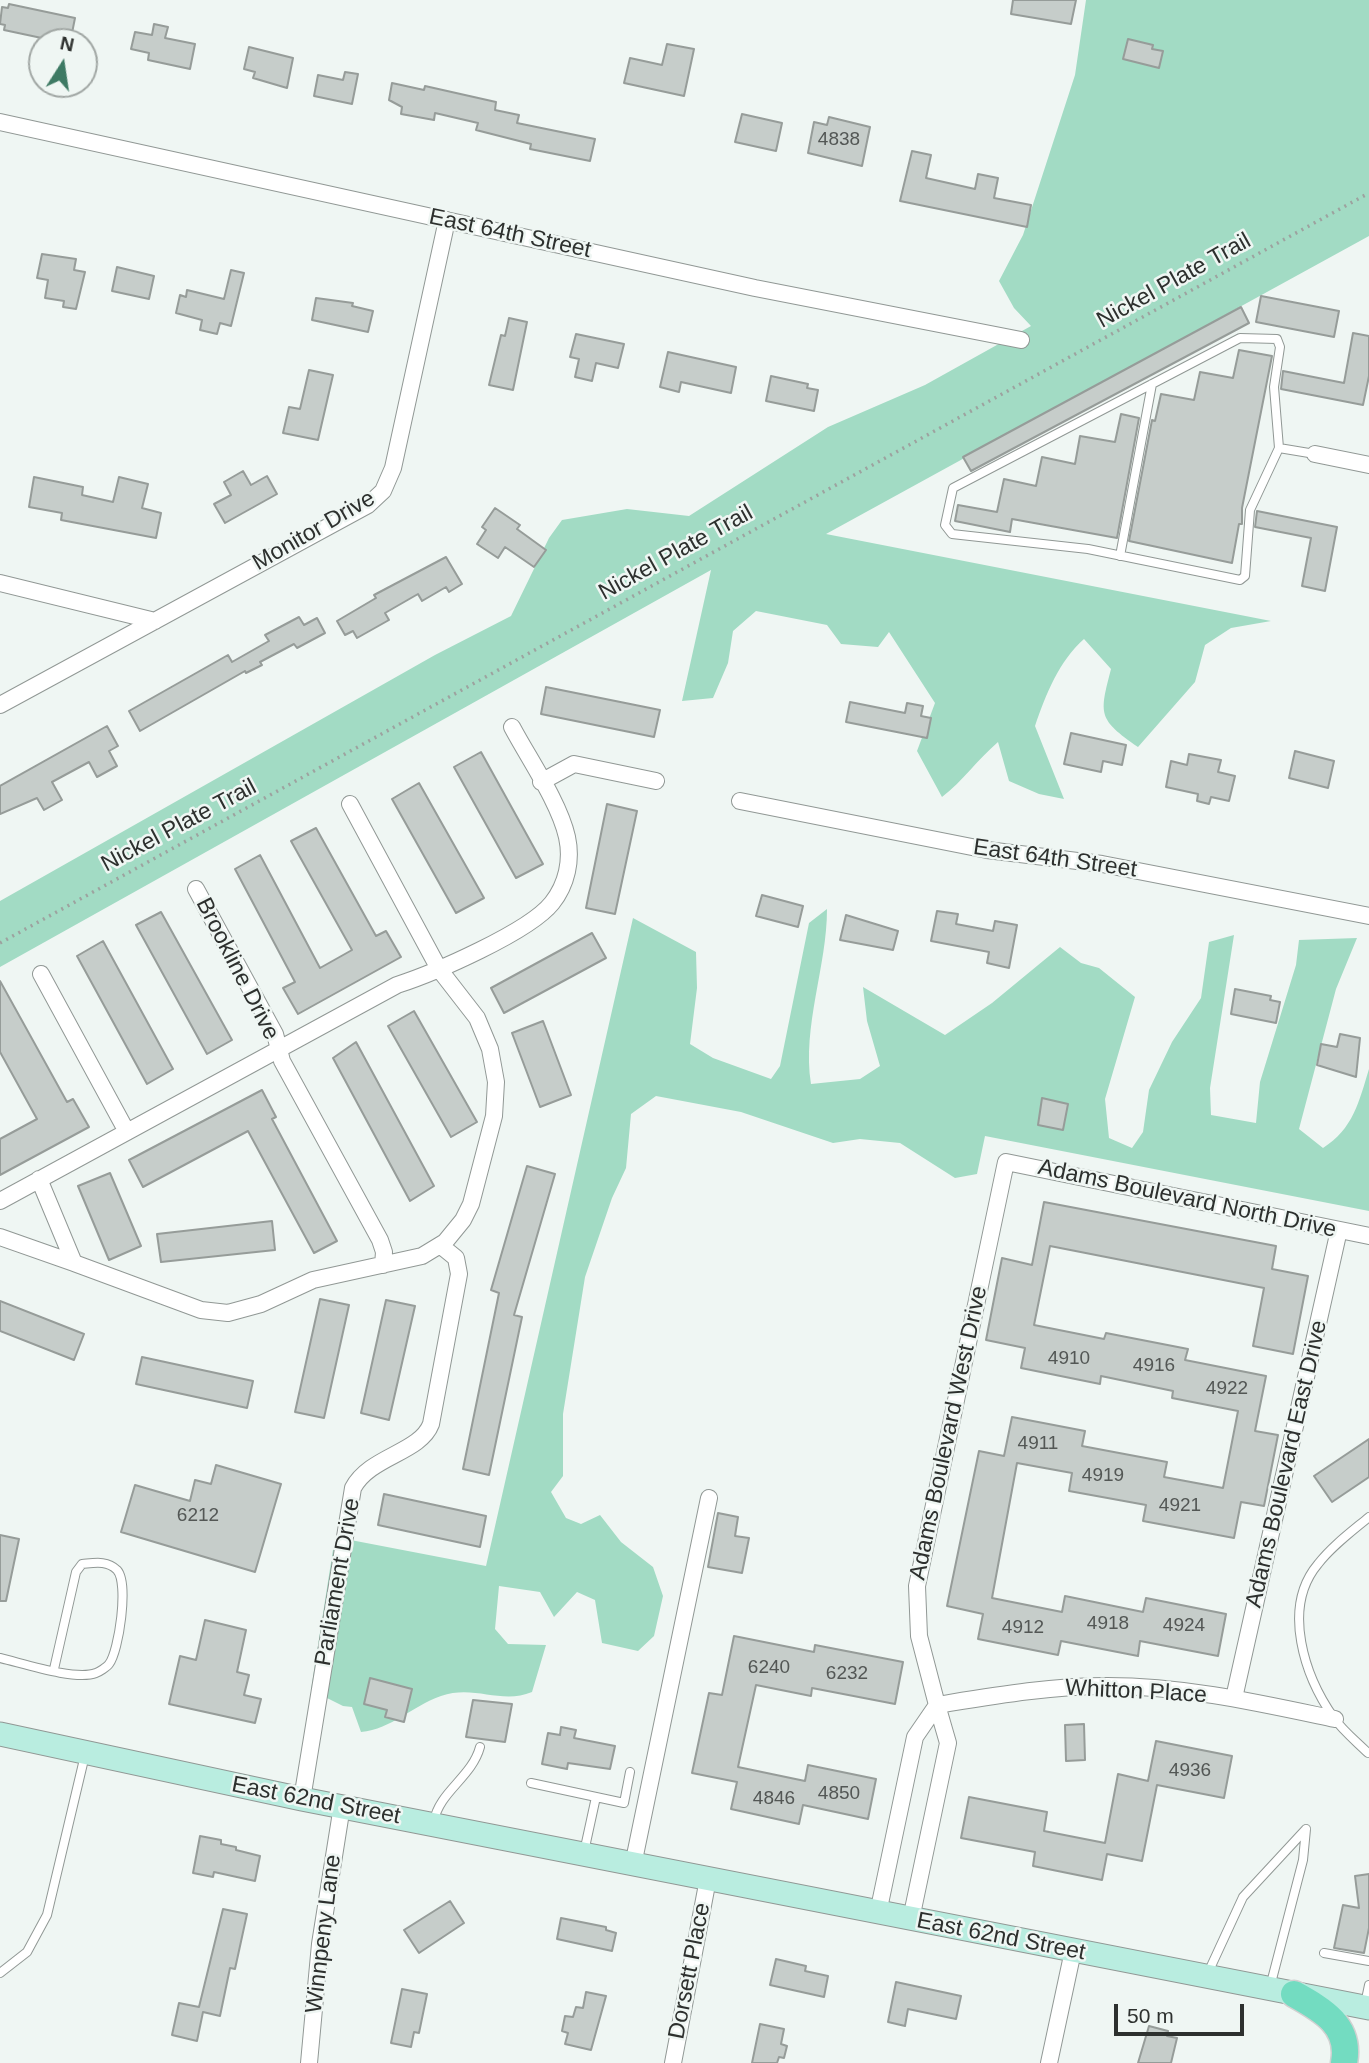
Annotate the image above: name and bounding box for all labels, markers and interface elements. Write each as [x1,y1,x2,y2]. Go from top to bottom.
north arrow [28,28,98,98]
text: N [58,32,76,56]
house number: 4838 [818,129,860,151]
street label: East 64th Street [426,203,594,265]
street label: Nickel Plate Trail [1092,227,1256,335]
street label: Monitor Drive [248,485,380,577]
street label: Nickel Plate Trail [594,499,758,607]
street label: Nickel Plate Trail [97,774,261,878]
street label: East 64th Street [971,834,1139,884]
street label: Brookline Drive [189,893,285,1045]
street label: Adams Boulevard North Drive [1035,1154,1339,1244]
street label: Adams Boulevard West Drive [904,1283,994,1583]
street label: Adams Boulevard East Drive [1240,1318,1334,1610]
house number: 4910 [1048,1348,1090,1370]
house number: 4916 [1133,1355,1175,1377]
house number: 4922 [1206,1378,1248,1400]
house number: 4911 [1018,1433,1058,1455]
house number: 4919 [1082,1465,1124,1487]
house number: 4921 [1159,1495,1201,1517]
street label: Parliament Drive [310,1496,366,1668]
house number: 6212 [177,1505,219,1527]
house number: 4918 [1087,1613,1129,1635]
house number: 4924 [1163,1615,1205,1637]
house number: 4912 [1002,1617,1044,1639]
house number: 6240 [748,1657,790,1679]
house number: 6232 [826,1663,868,1685]
street label: Whitton Place [1064,1675,1208,1709]
house number: 4936 [1169,1760,1211,1782]
street label: East 62nd Street [229,1771,403,1831]
house number: 4850 [818,1783,860,1805]
house number: 4846 [753,1788,795,1810]
street label: Winnpeny Lane [301,1853,347,2015]
street label: Dorsett Place [663,1901,717,2041]
street label: East 62nd Street [914,1907,1088,1967]
scale bar [1117,1990,1246,2034]
text: 50 m [1127,2004,1174,2027]

